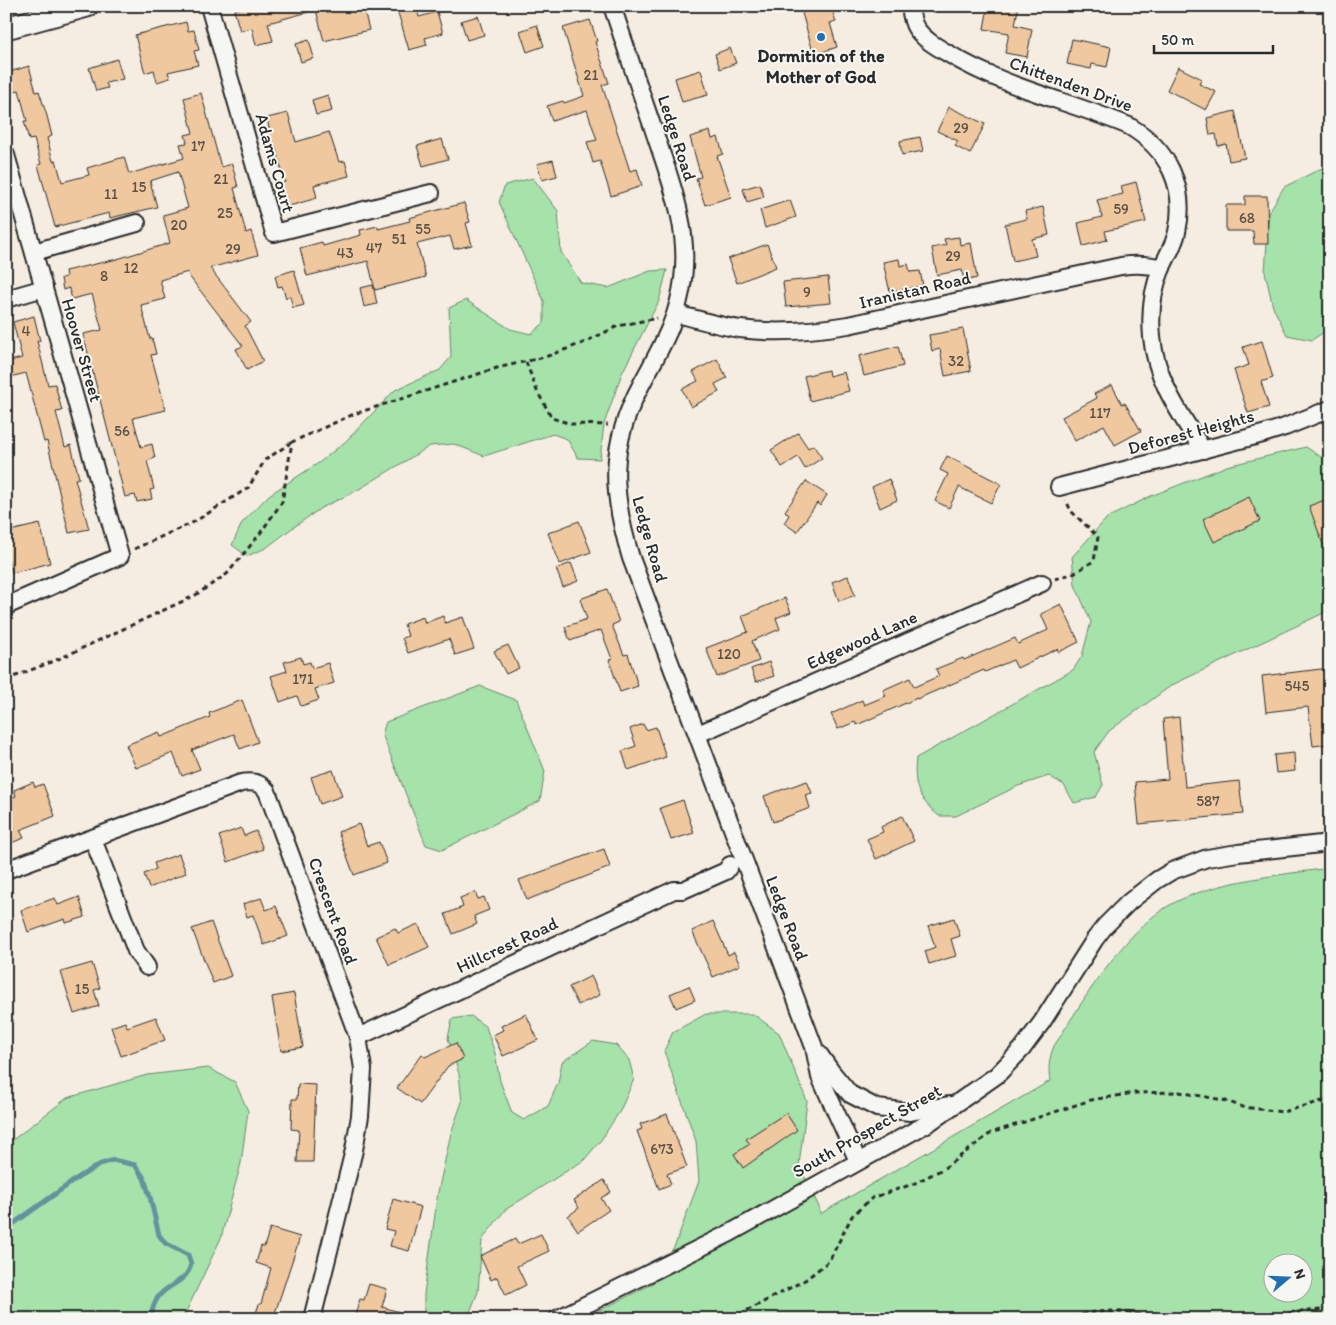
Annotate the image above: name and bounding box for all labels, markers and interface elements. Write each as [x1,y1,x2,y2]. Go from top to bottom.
scale bar [1154,22,1272,54]
marker: Dormition of the Mother of God [815,31,827,43]
text: 50 m [1161,31,1194,49]
place label: Dormition of the Mother of God [757,45,885,88]
street label: Chittenden Drive [1006,51,1136,117]
house number: 21 [584,66,598,84]
street label: Ledge Road [653,92,701,184]
street label: Adams Court [250,111,300,215]
house number: 29 [953,119,969,137]
house number: 17 [191,137,206,155]
house number: 21 [214,170,228,188]
house number: 15 [132,178,147,196]
house number: 11 [104,185,118,203]
house number: 59 [1113,200,1129,218]
house number: 25 [217,204,233,222]
house number: 68 [1239,209,1255,227]
house number: 20 [170,216,188,234]
house number: 55 [415,220,431,238]
house number: 51 [392,230,406,248]
house number: 47 [366,239,383,257]
house number: 29 [225,240,241,258]
house number: 43 [336,244,354,262]
house number: 29 [945,247,961,265]
house number: 12 [124,259,139,277]
street label: Iranistan Road [857,266,973,314]
house number: 8 [100,267,108,285]
house number: 9 [803,283,811,301]
street label: Hoover Street [57,296,107,405]
house number: 4 [21,322,31,340]
house number: 32 [948,352,964,370]
house number: 117 [1089,404,1111,422]
street label: Deforest Heights [1125,405,1257,459]
house number: 56 [114,422,130,440]
street label: Ledge Road [627,493,673,585]
street label: Edgewood Lane [803,606,921,674]
house number: 120 [717,645,741,663]
house number: 171 [292,670,314,688]
house number: 545 [1285,677,1310,695]
house number: 587 [1196,792,1220,810]
street label: Crescent Road [303,854,363,968]
street label: Ledge Road [761,873,813,964]
street label: Hillcrest Road [453,912,561,978]
house number: 15 [75,980,90,998]
street label: South Prospect Street [789,1079,946,1183]
house number: 673 [650,1140,674,1158]
north arrow [1264,1252,1314,1302]
text: N [1290,1267,1309,1281]

